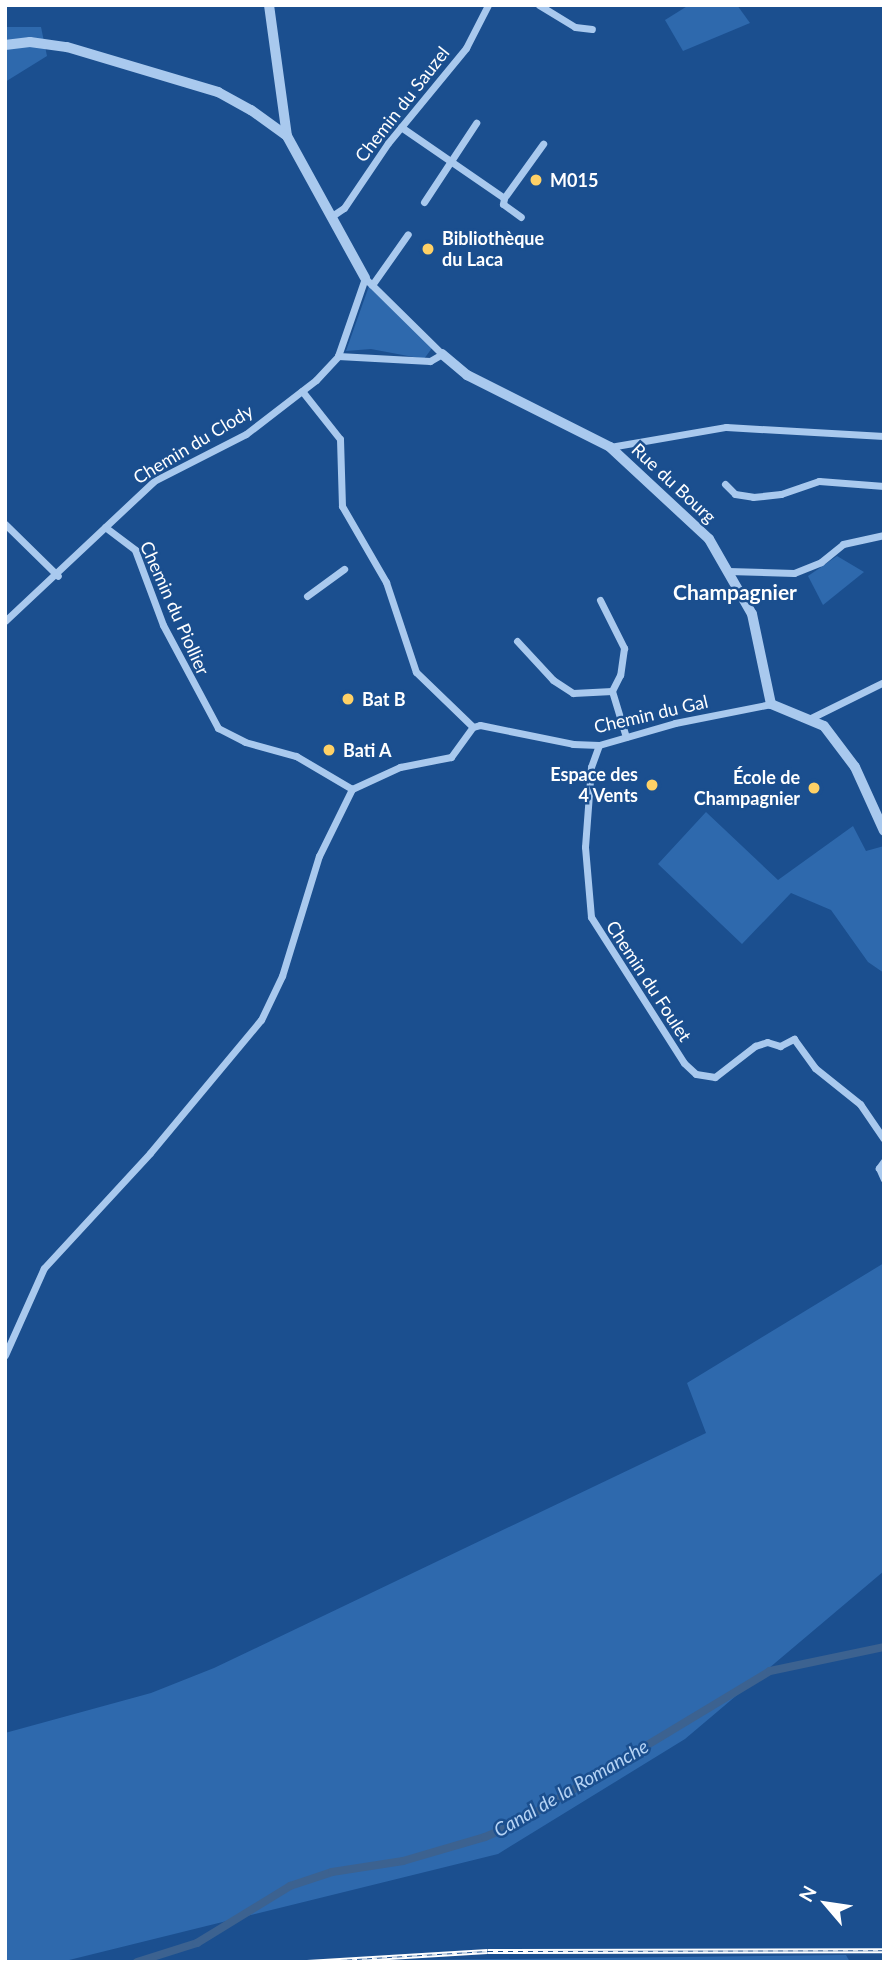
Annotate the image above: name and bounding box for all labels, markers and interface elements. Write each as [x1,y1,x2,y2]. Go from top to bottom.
street label: Chemin du Sauzel [350,42,454,166]
place label: M015 [550,169,598,191]
marker: M015 [528,172,544,188]
place label: Bibliothèque du Laca [442,228,544,270]
marker: Bibliothèque du Laca [420,241,436,257]
street label: Chemin du Clody [129,400,257,488]
street label: Rue du Bourg [627,439,721,527]
street label: Chemin du Piollier [136,538,214,678]
district label: Champagnier [673,579,797,605]
place label: Bat B [362,688,406,710]
street label: Chemin du Gal [592,690,710,738]
marker: Bat B [340,691,356,707]
place label: Bati A [343,739,392,761]
marker: Bati A [321,742,337,758]
place label: Espace des 4 Vents [550,764,638,806]
place label: École de Champagnier [694,767,800,810]
marker: Espace des 4 Vents [644,777,660,793]
marker: École de Champagnier [806,780,822,796]
street label: Chemin du Foulet [602,916,696,1046]
water label: Canal de la Romanche [490,1734,652,1842]
north arrow [791,1869,861,1939]
text: N [794,1882,821,1906]

